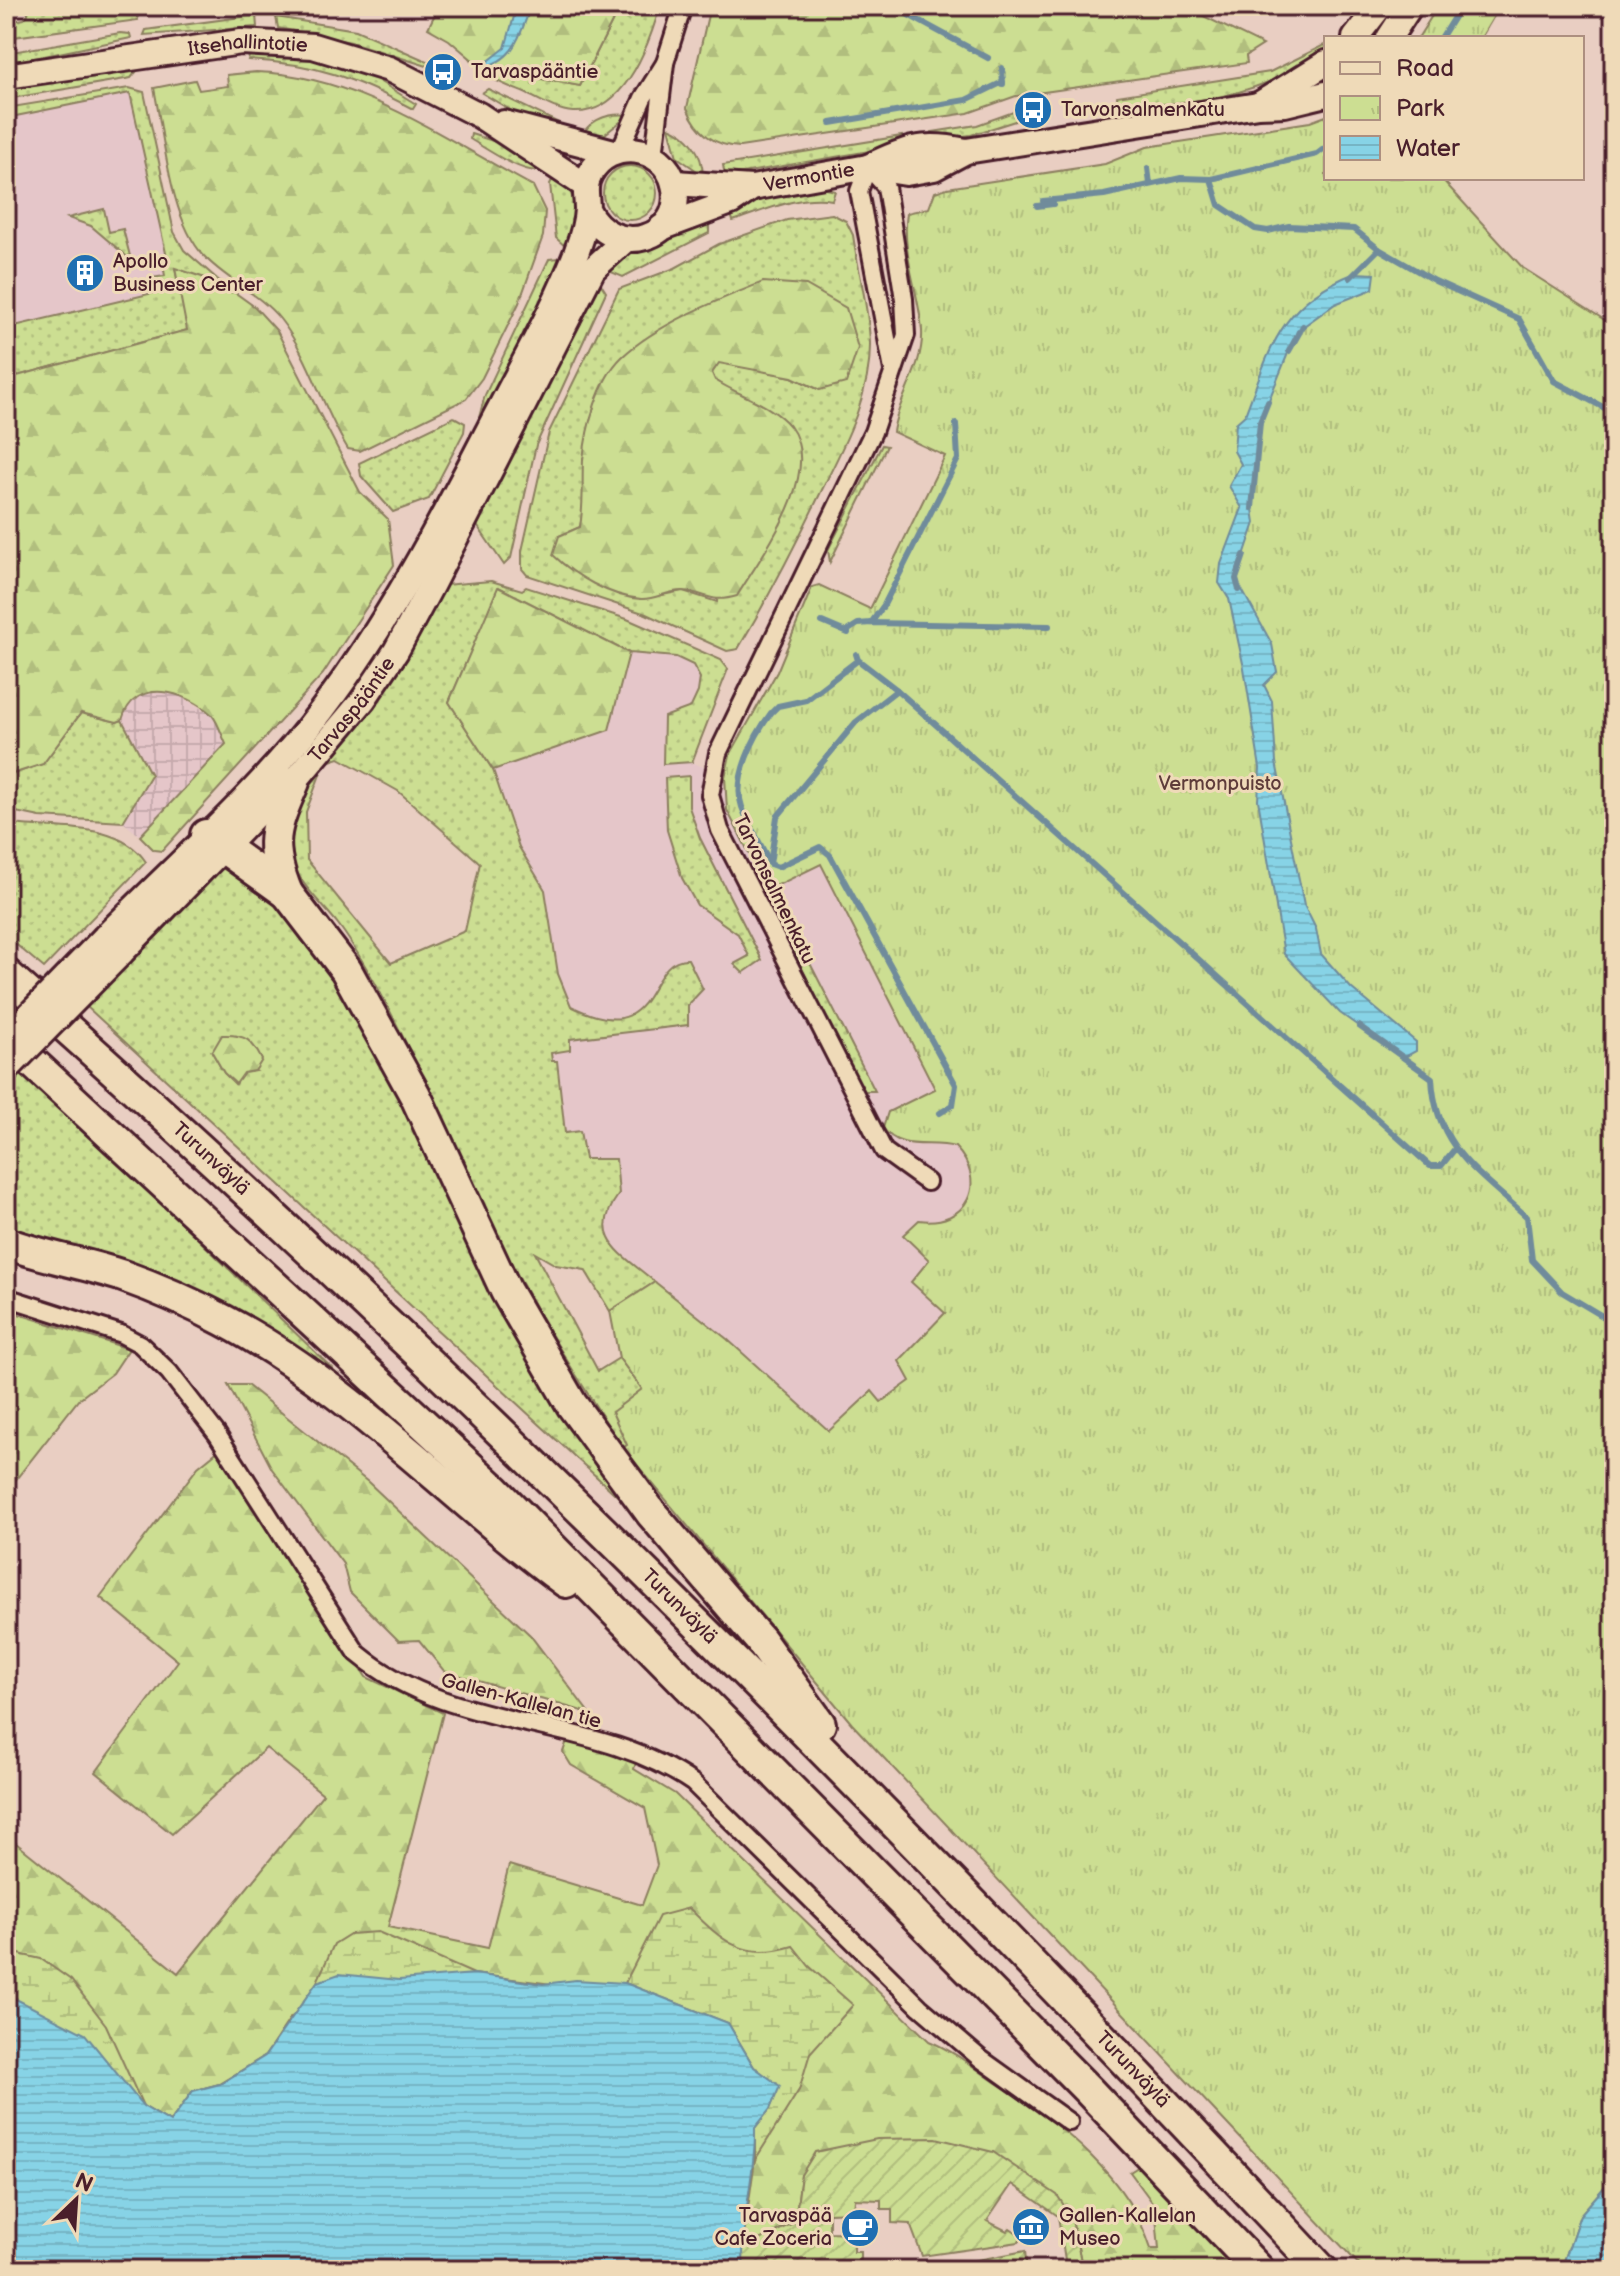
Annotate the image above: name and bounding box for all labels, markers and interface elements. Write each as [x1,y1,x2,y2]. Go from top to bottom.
street label: Itsehallintotie [186,30,309,62]
legend [1324,36,1584,180]
bus stop icon: Tarvaspääntie [422,51,464,93]
text: Road [1396,54,1454,83]
place label: Tarvaspääntie [471,60,598,84]
bus stop icon: Tarvonsalmenkatu [1012,89,1054,131]
text: Park [1396,94,1444,123]
place label: Tarvonsalmenkatu [1061,98,1225,122]
text: Water [1396,134,1460,163]
street label: Vermontie [762,158,857,198]
place label: Apollo Business Center [113,250,264,297]
building icon: Apollo Business Center [64,252,106,294]
street label: Tarvaspääntie [303,653,400,768]
park label: Vermonpuisto [1158,772,1282,796]
street label: Tarvonsalmenkatu [727,810,821,968]
street label: Turunväylä [167,1117,255,1201]
street label: Turunväylä [637,1564,722,1649]
street label: Gallen-Kallelan tie [438,1668,604,1734]
street label: Turunväylä [1091,2026,1175,2113]
north arrow [36,2160,116,2240]
text: N [71,2168,97,2199]
place label: Tarvaspää Cafe Zoceria [714,2204,832,2251]
place label: Gallen-Kallelan Museo [1059,2204,1196,2251]
museum icon: Gallen-Kallelan Museo [1010,2206,1052,2248]
cafe icon: Tarvaspää Cafe Zoceria [839,2207,881,2249]

